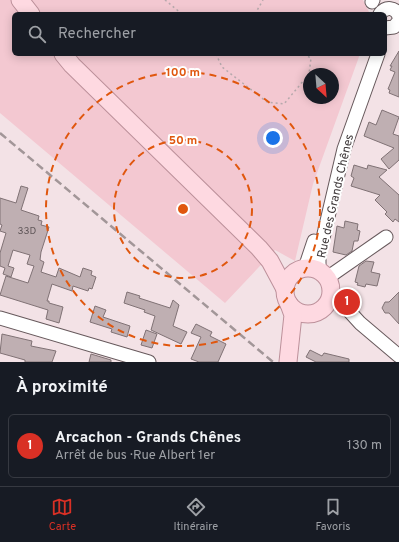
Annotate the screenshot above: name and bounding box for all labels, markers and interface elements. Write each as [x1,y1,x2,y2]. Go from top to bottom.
search box [12,12,387,56]
icon: search [26,23,48,45]
text: Rechercher [58,25,136,44]
text: 100 m [166,65,200,81]
north arrow [303,68,339,104]
your location [263,128,283,148]
text: 50 m [169,133,197,149]
street label: Rue des Grands Chênes [314,133,358,260]
centre of rings [176,202,190,216]
house number: 33D [18,225,37,238]
pin: 1 [334,287,360,317]
text: À proximité [16,377,108,399]
text: Arcachon - Grands Chênes [55,429,241,448]
text: 1 [27,438,33,454]
text: 130 m [347,438,382,454]
text: Arrêt de bus · Rue Albert 1er [55,448,215,464]
tab: Carte [49,496,76,534]
tab: Itinéraire [173,496,218,534]
tab: Favoris [315,496,350,534]

